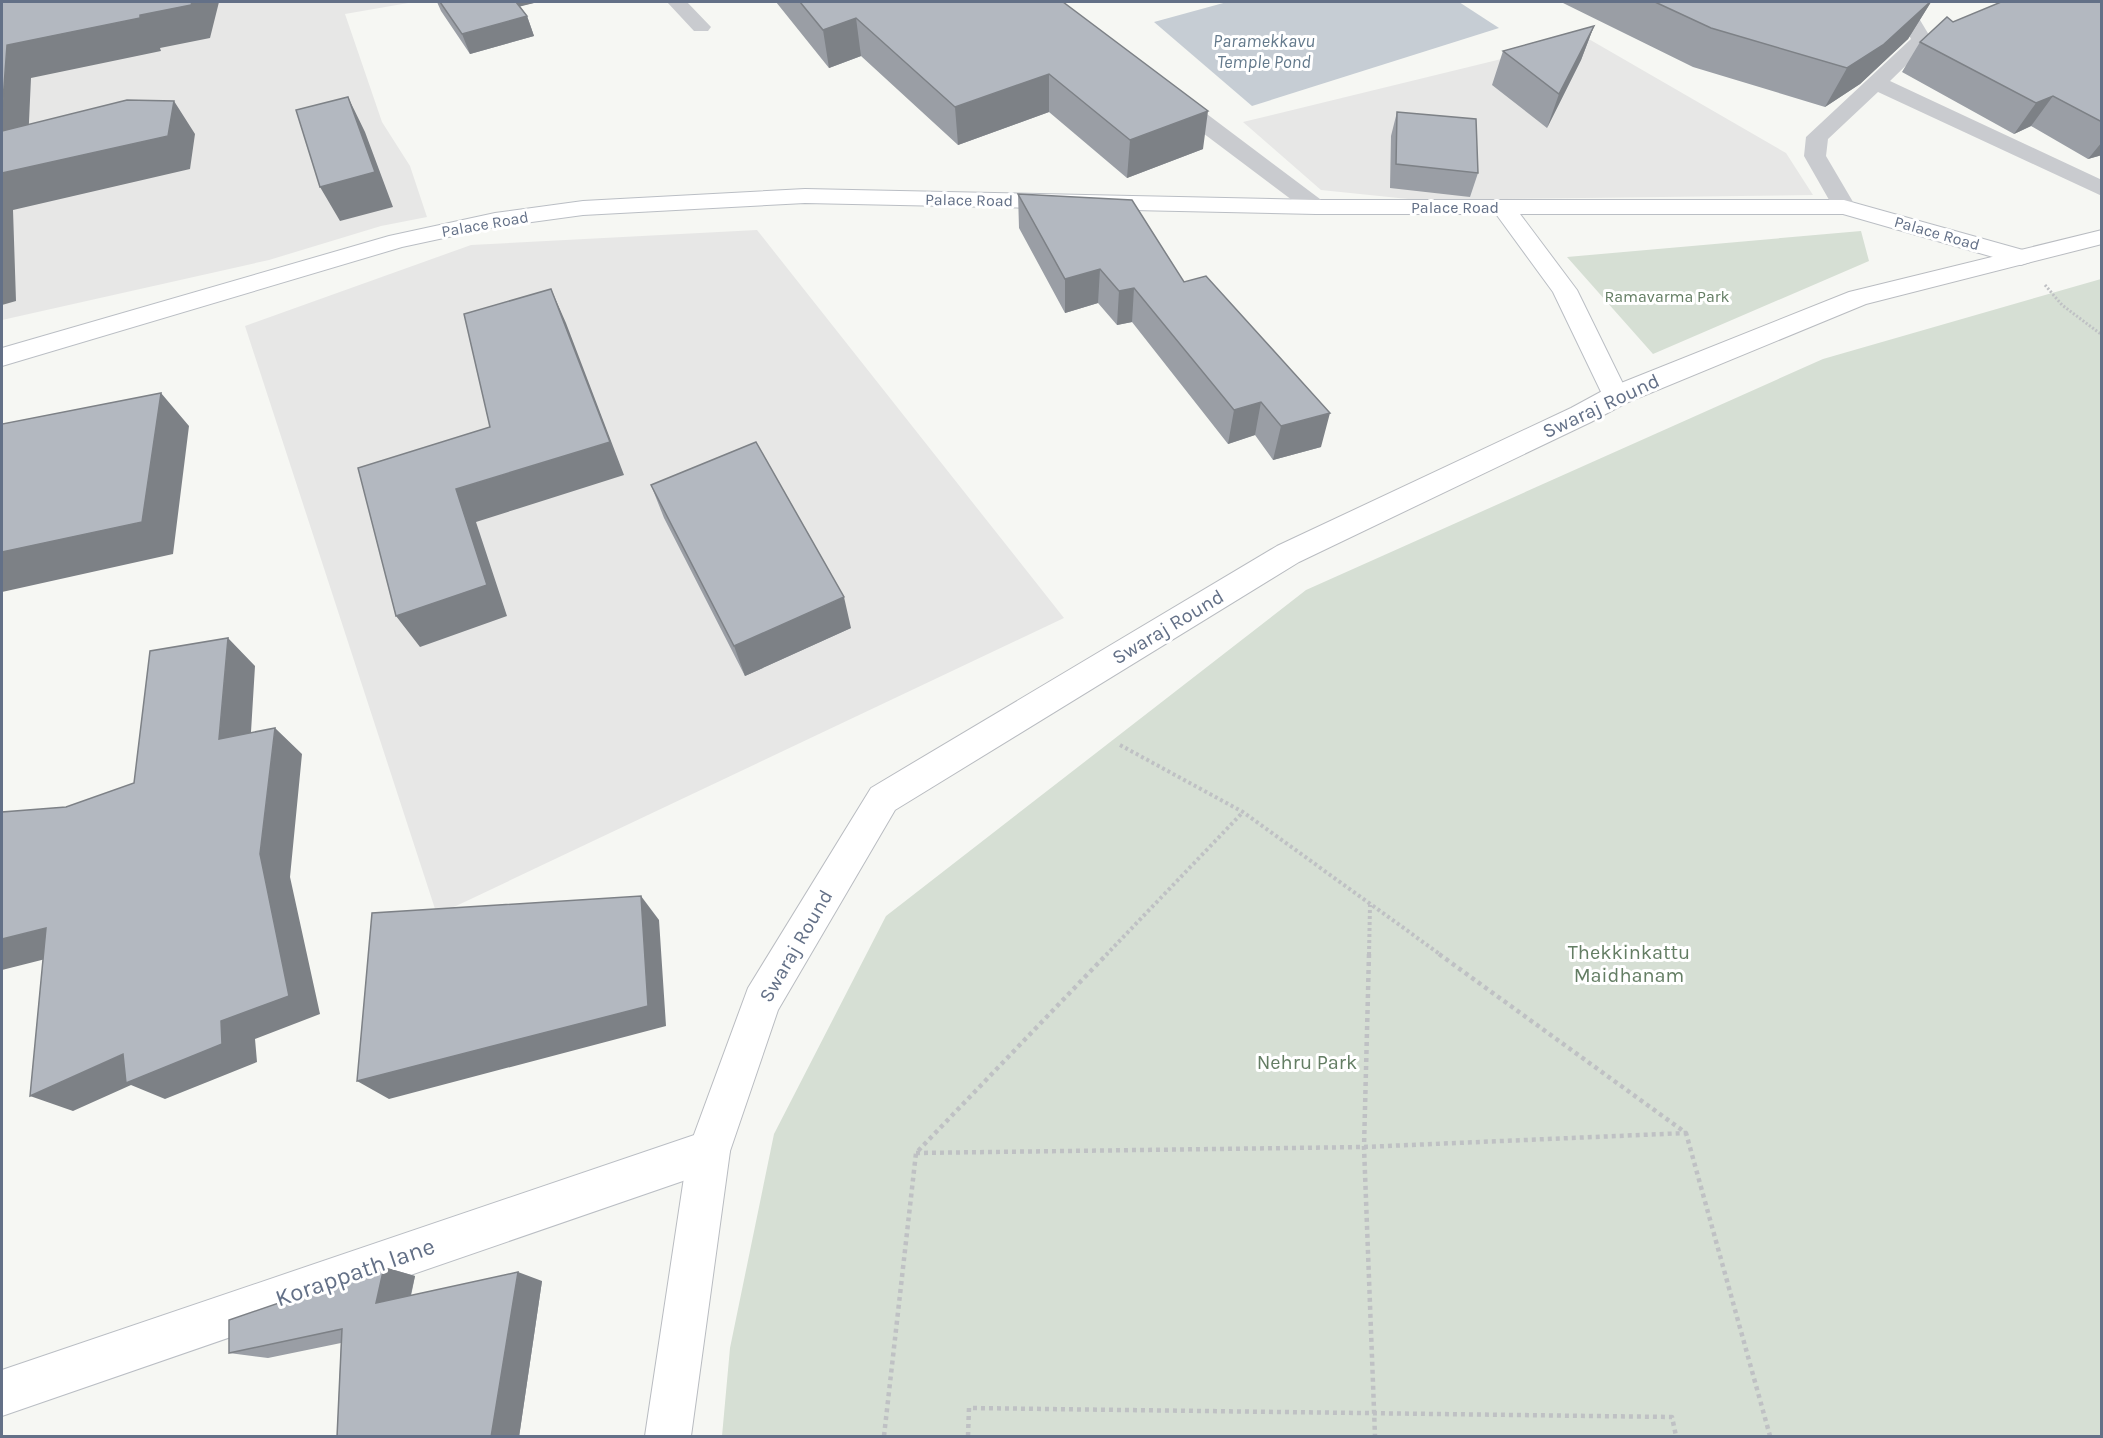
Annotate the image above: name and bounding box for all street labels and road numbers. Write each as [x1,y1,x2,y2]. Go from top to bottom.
street label: Palace Road [925,190,1013,210]
street label: Palace Road [1411,198,1499,217]
street label: Palace Road [440,207,530,241]
street label: Palace Road [1892,212,1982,254]
street label: Swaraj Round [1539,369,1663,443]
street label: Swaraj Round [1108,585,1228,669]
street label: Swaraj Round [755,886,837,1006]
street label: Korappath lane [272,1232,438,1312]

